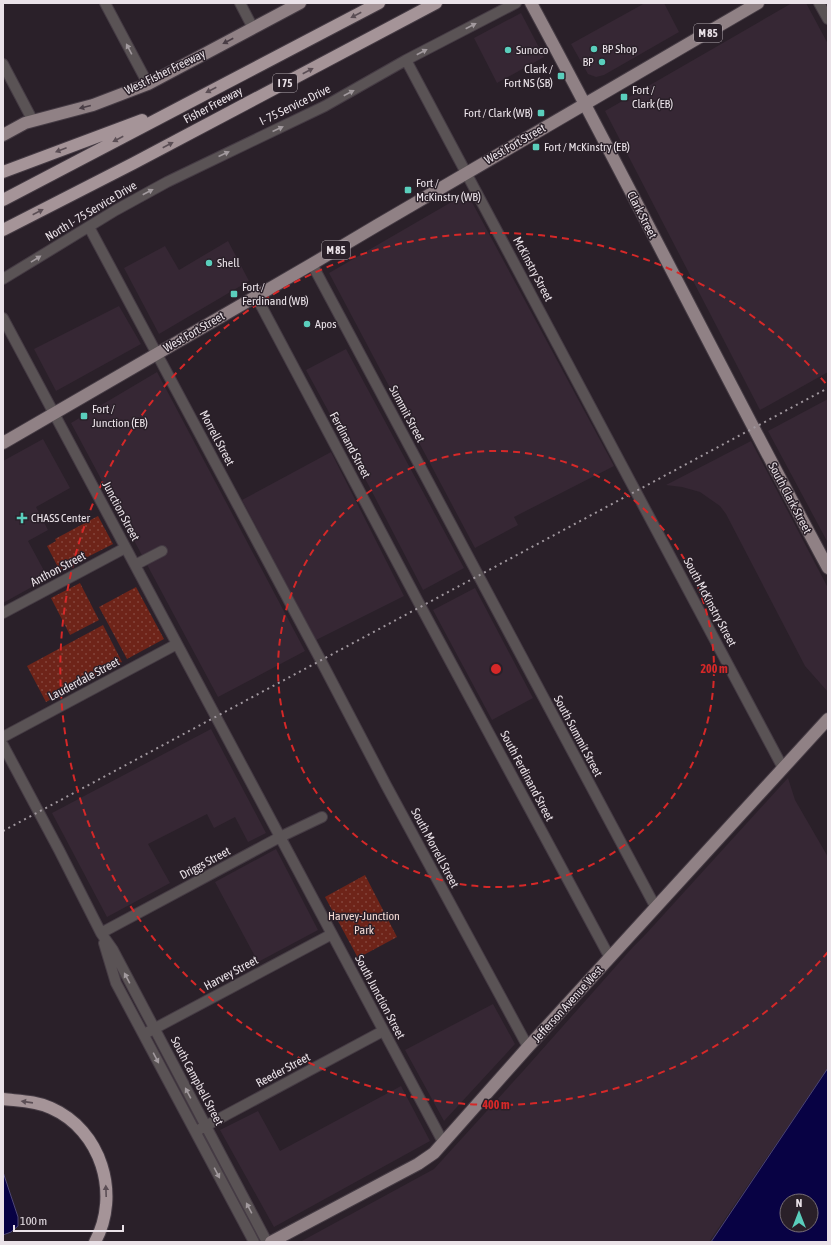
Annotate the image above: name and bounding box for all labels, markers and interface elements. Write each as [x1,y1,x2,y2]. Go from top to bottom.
one-way arrow [350,12,361,18]
one-way arrow [466,23,477,29]
road number: M 85 [694,24,722,42]
one-way arrow [222,38,234,44]
place label: BP Shop [602,42,638,56]
one-way arrow [126,43,133,55]
place label: Sunoco [516,43,549,57]
marker: BP Shop [589,44,599,54]
marker: Sunoco [503,45,513,55]
street label: West Fisher Freeway [122,46,208,98]
one-way arrow [416,49,427,56]
place label: BP [582,55,594,69]
marker: BP [597,57,607,67]
place label: Clark / Fort NS (SB) [504,62,553,90]
one-way arrow [302,68,313,74]
marker: Clark / Fort NS (SB) [556,71,566,81]
road number: I 75 [273,74,297,92]
street label: I- 75 Service Drive [257,82,333,128]
place label: Fort / Clark (EB) [632,83,673,111]
street label: Fisher Freeway [181,84,245,126]
one-way arrow [205,87,217,94]
one-way arrow [343,90,355,97]
marker: Fort / Clark (EB) [619,92,629,102]
one-way arrow [79,104,91,110]
place label: Fort / Clark (WB) [464,106,533,120]
marker: Fort / Clark (WB) [536,108,546,118]
street label: West Fort Street [482,121,549,167]
one-way arrow [272,126,284,132]
one-way arrow [112,136,124,143]
place label: Fort / McKinstry (EB) [544,140,630,154]
one-way arrow [162,141,174,148]
marker: Fort / McKinstry (EB) [531,142,541,152]
one-way arrow [55,147,67,153]
one-way arrow [218,151,229,157]
place label: Fort / McKinstry (WB) [416,176,481,204]
street label: North I- 75 Service Drive [43,178,139,244]
marker: Fort / McKinstry (WB) [403,185,413,195]
one-way arrow [142,189,154,196]
street label: Clark Street [624,189,660,241]
one-way arrow [32,209,43,216]
street label: McKinstry Street [510,234,556,304]
road number: M 85 [322,241,350,259]
one-way arrow [30,256,42,263]
place label: Shell [217,256,240,270]
marker: Shell [204,258,214,268]
place label: Fort / Ferdinand (WB) [242,280,309,308]
marker: Fort / Ferdinand (WB) [229,289,239,299]
street label: West Fort Street [161,309,228,355]
place label: Apos [315,317,336,331]
marker: Apos [302,319,312,329]
street label: Summit Street [386,383,428,445]
place label: Fort / Junction (EB) [92,402,148,430]
street label: Morrell Street [197,408,238,468]
street label: Ferdinand Street [327,410,374,481]
marker: Fort / Junction (EB) [79,411,89,421]
street label: South Clark Street [765,460,815,536]
street label: Junction Street [99,479,143,544]
place label: CHASS Center [31,511,90,525]
marker: CHASS Center [16,512,28,524]
street label: Anthon Street [28,548,88,589]
street label: South McKinstry Street [681,555,740,649]
street label: Lauderdale Street [46,654,122,704]
centre of rings [489,662,503,676]
text: 200 m [700,662,728,676]
street label: South Summit Street [551,693,605,779]
street label: South Ferdinand Street [497,728,557,824]
street label: South Morrell Street [408,806,462,891]
street label: Driggs Street [177,844,233,882]
park label: Harvey-Junction Park [328,909,400,937]
street label: Harvey Street [202,953,261,993]
street label: South Junction Street [352,953,408,1042]
street label: Jefferson Avenue West [530,962,607,1045]
one-way arrow [124,972,131,984]
street label: South Campbell Street [168,1034,226,1128]
street label: Reeder Street [253,1050,313,1090]
one-way arrow [153,1052,159,1064]
one-way arrow [185,1087,192,1098]
text: 400 m [481,1098,510,1112]
one-way arrow [21,1099,33,1105]
one-way arrow [214,1167,220,1179]
one-way arrow [103,1185,110,1197]
north arrow [779,1193,819,1233]
text: N [796,1197,802,1209]
one-way arrow [246,1202,252,1213]
scale bar [14,1207,123,1233]
text: 100 m [20,1214,47,1228]

